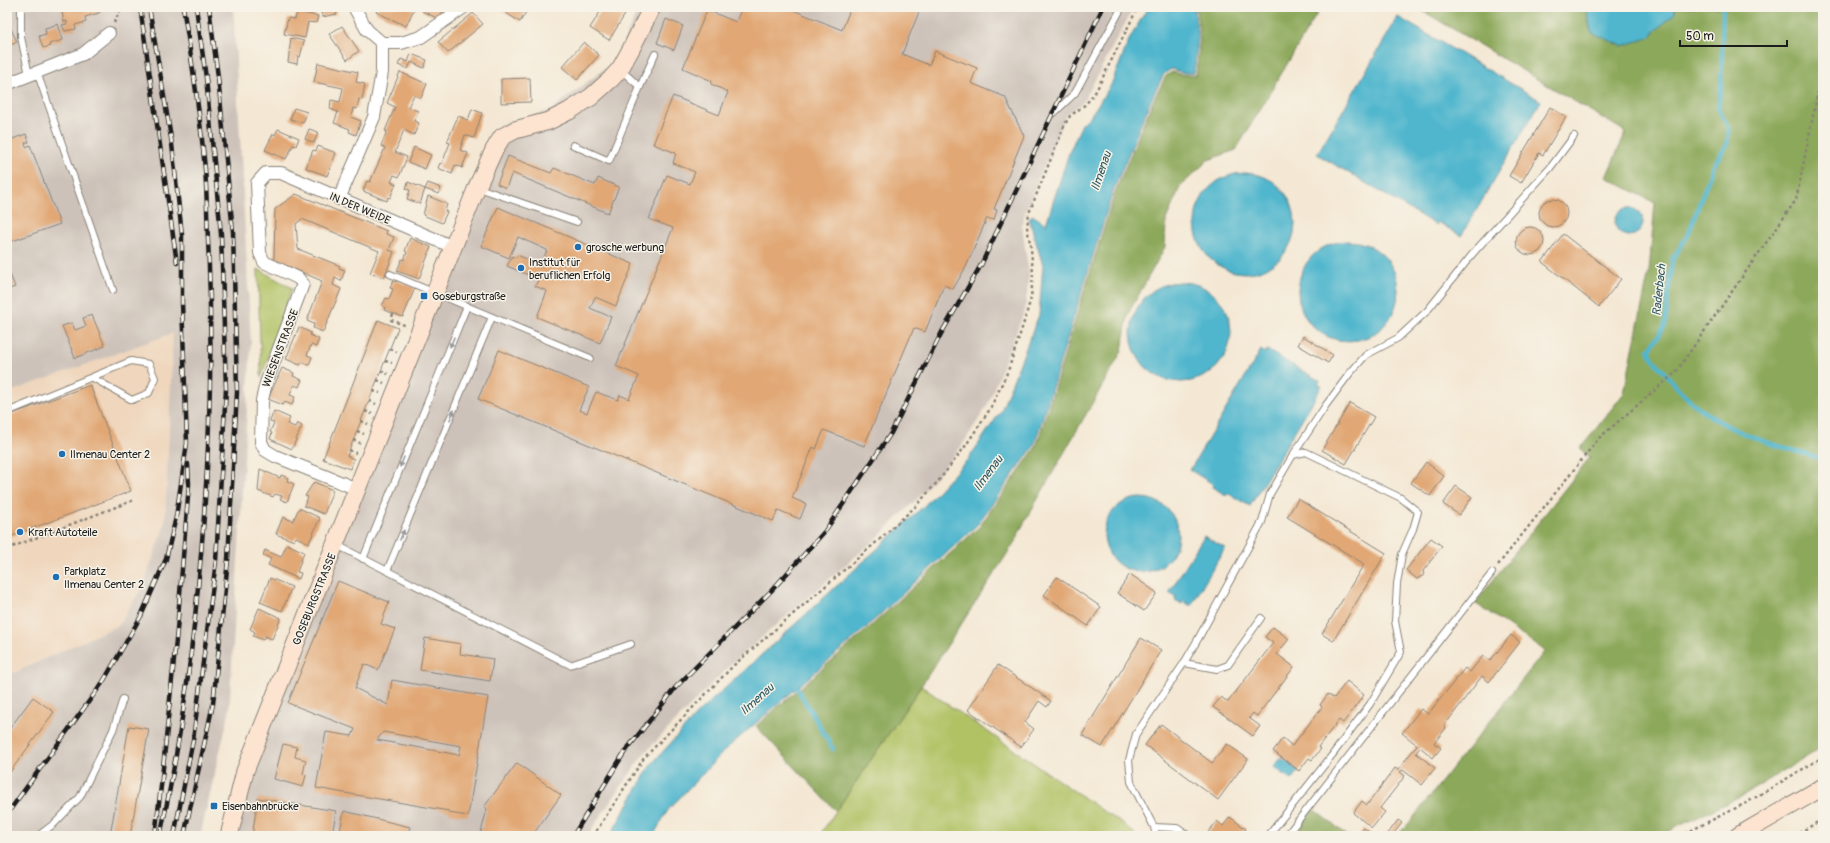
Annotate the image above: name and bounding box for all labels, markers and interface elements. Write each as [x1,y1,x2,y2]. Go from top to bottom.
scale bar [1680,22,1787,48]
text: 50 m [1686,29,1714,44]
water label: Ilmenau [1088,149,1116,193]
street label: IN DER WEIDE [327,190,393,227]
place label: grosche werbung [586,241,665,254]
marker: grosche werbung [573,242,583,252]
place label: Institut für beruflichen Erfolg [529,256,611,282]
water label: Raderbach [1649,262,1670,317]
marker: Institut für beruflichen Erfolg [516,263,526,273]
place label: Goseburgstraße [432,290,506,303]
marker: Goseburgstraße [419,291,429,301]
street label: WIESENSTRASSE [260,307,301,389]
one-way arrow [448,336,454,348]
one-way arrow [449,409,455,421]
place label: Ilmenau Center 2 [70,448,150,461]
marker: Ilmenau Center 2 [57,449,67,459]
water label: Ilmenau [970,452,1007,494]
one-way arrow [399,457,405,469]
place label: Kraft Autoteile [28,526,98,539]
marker: Kraft Autoteile [15,527,25,537]
one-way arrow [399,530,405,541]
street label: GOSEBURGSTRASSE [290,551,339,647]
place label: Parkplatz Ilmenau Center 2 [64,565,144,591]
marker: Parkplatz Ilmenau Center 2 [51,572,61,582]
water label: Ilmenau [737,680,778,719]
place label: Eisenbahnbrücke [222,800,299,813]
marker: Eisenbahnbrücke [209,801,219,811]

